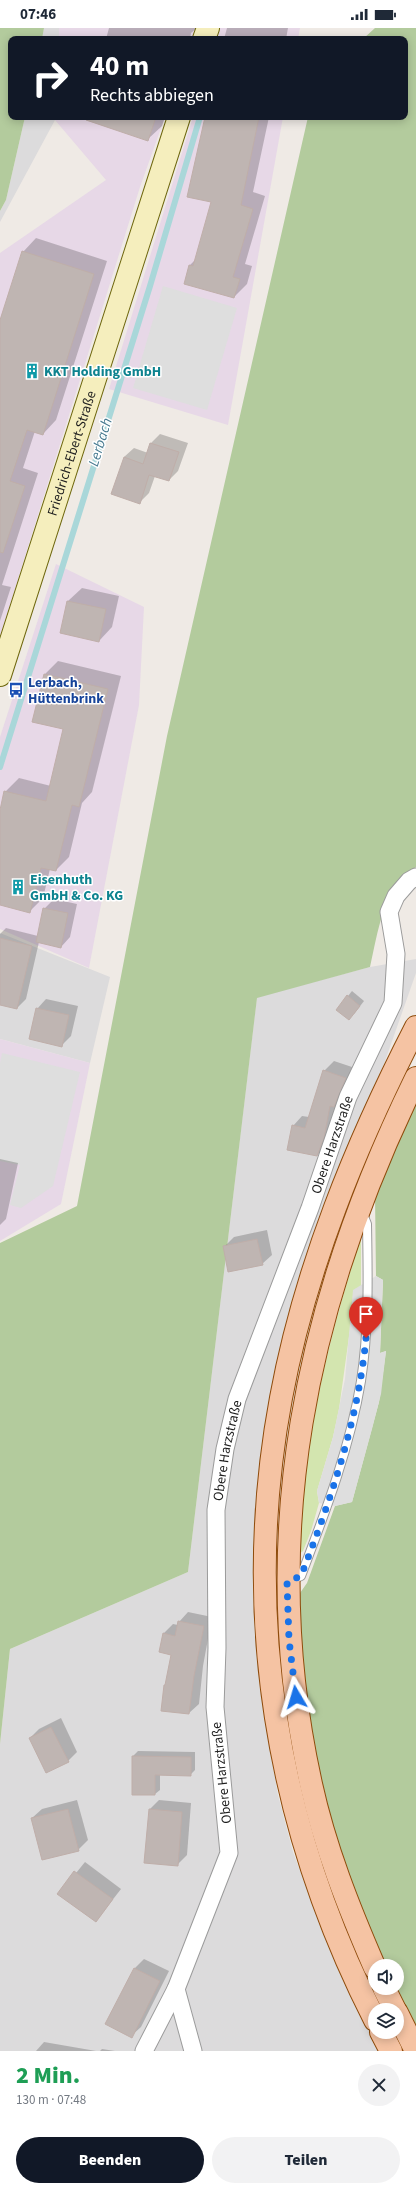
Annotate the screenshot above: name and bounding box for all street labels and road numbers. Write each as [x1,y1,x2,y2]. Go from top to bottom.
street label: Friedrich-Ebert-Straße [43,388,102,519]
street label: Obere Harzstraße [307,1093,359,1197]
street label: Obere Harzstraße [208,1398,247,1502]
street label: Obere Harzstraße [207,1721,237,1825]

